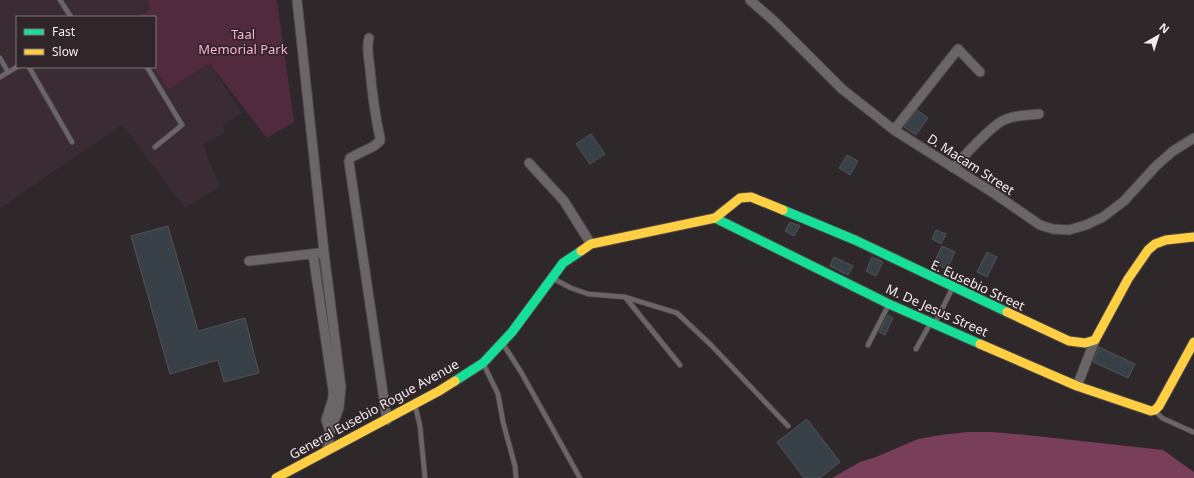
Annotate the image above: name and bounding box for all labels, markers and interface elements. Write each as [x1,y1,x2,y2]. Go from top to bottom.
legend [16,16,156,68]
north arrow [1138,16,1178,56]
text: N [1156,19,1173,36]
text: Fast [52,23,76,40]
park label: Taal Memorial Park [198,25,288,58]
text: Slow [52,43,79,60]
street label: D. Macam Street [924,129,1018,199]
street label: E. Eusebio Street [928,255,1028,315]
street label: M. De Jesus Street [883,279,991,341]
street label: General Eusebio Rogue Avenue [286,355,462,463]

